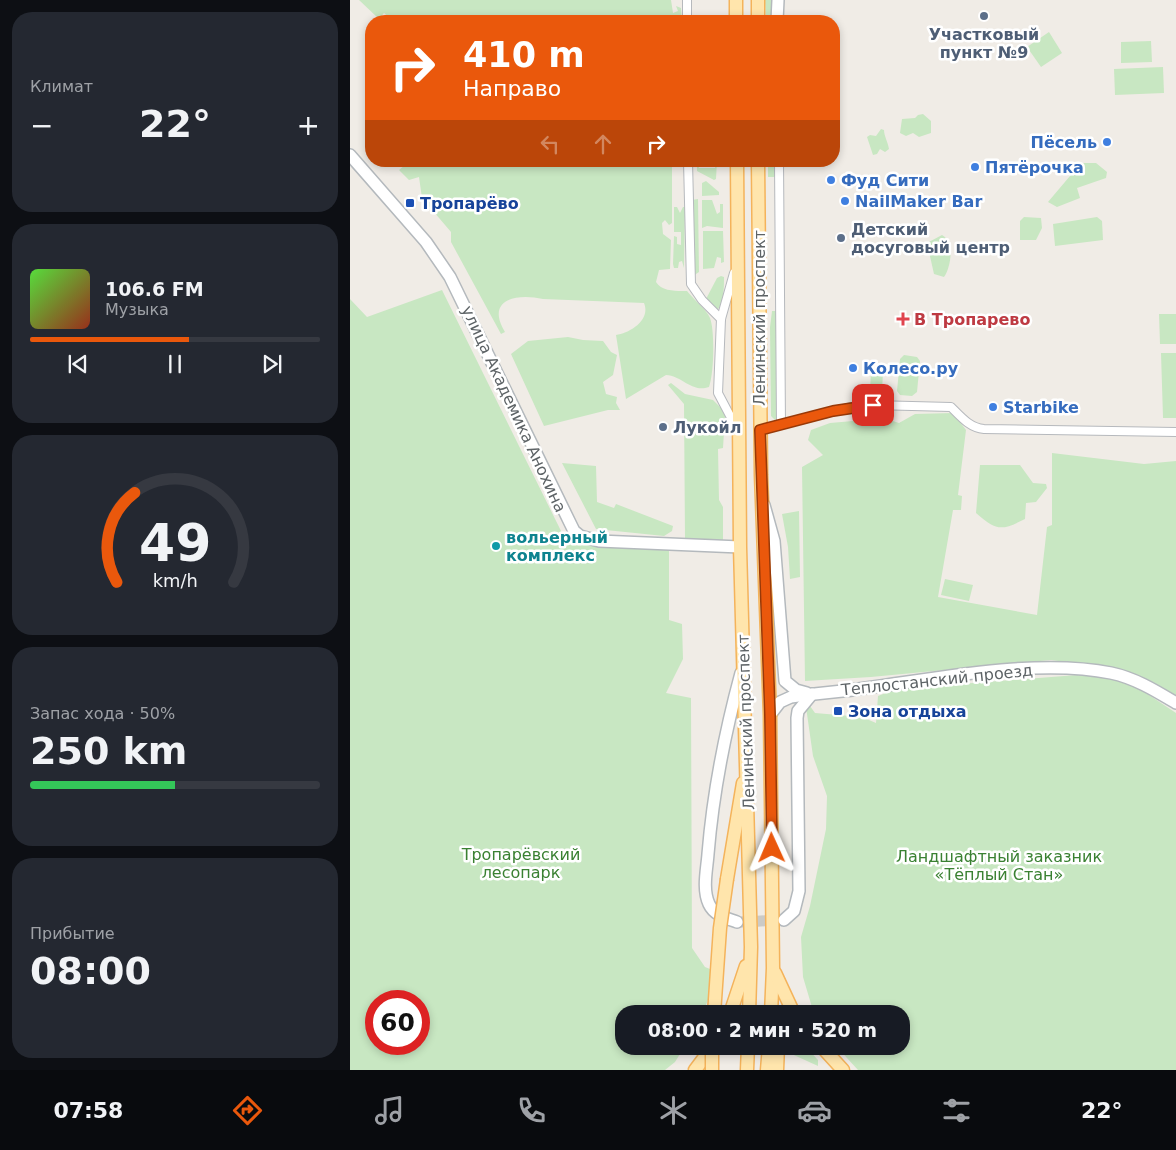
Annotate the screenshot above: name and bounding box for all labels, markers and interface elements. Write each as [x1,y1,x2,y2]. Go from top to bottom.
marker: Участковый пункт №9 [978,10,990,22]
place label: Участковый пункт №9 [929,25,1039,62]
icon: right [380,35,445,100]
text: 410 m [463,35,585,75]
text: Направо [463,76,561,101]
text: Климат [30,77,93,96]
text: 22° [139,102,211,146]
text: − [30,109,53,142]
text: + [297,109,320,142]
icon: left [536,130,564,158]
icon: ahead [589,130,617,158]
icon: right [642,130,670,158]
place label: Пёсель [1031,133,1097,152]
marker: Пёсель [1101,136,1113,148]
place label: Пятёрочка [985,158,1084,177]
marker: Пятёрочка [969,161,981,173]
place label: Фуд Сити [841,171,929,190]
marker: Фуд Сити [825,174,837,186]
place label: NailMaker Bar [855,192,982,211]
place label: Тропарёво [420,194,519,213]
marker: NailMaker Bar [839,195,851,207]
marker: Тропарёво [404,197,416,209]
place label: Детский досуговый центр [851,220,1010,257]
street label: Ленинский проспект [750,230,769,406]
marker: Детский досуговый центр [835,232,847,244]
text: 106.6 FM [105,278,204,300]
text: Музыка [105,300,169,319]
street label: улица Академика Анохина [458,303,570,515]
place label: В Тропарево [914,310,1030,329]
marker: В Тропарево [896,312,910,326]
icon: previous [64,350,92,378]
icon: pause [161,350,189,378]
icon: next [258,350,286,378]
place label: Колесо.ру [863,359,959,378]
marker: Колесо.ру [847,362,859,374]
pin [852,384,894,426]
icon: arrive [859,391,887,419]
place label: Starbike [1003,398,1079,417]
marker: Starbike [987,401,999,413]
place label: Лукойл [673,418,742,437]
marker: Лукойл [657,421,669,433]
text: 49 [139,513,211,573]
place label: вольерный комплекс [506,528,608,565]
marker: вольерный комплекс [490,540,502,552]
text: km/h [152,570,198,591]
street label: Ленинский проспект [733,634,759,810]
street label: Теплостанский проезд [839,660,1034,700]
place label: Зона отдыха [848,702,967,721]
text: Запас хода · 50% [30,704,175,723]
marker: Зона отдыха [832,705,844,717]
text: 250 km [30,729,187,773]
position arrow [745,821,797,873]
park label: Тропарёвский лесопарк [461,845,580,882]
park label: Ландшафтный заказник «Тёплый Стан» [896,847,1102,884]
text: Прибытие [30,924,115,943]
text: 08:00 [30,949,151,993]
speed limit sign: 60 [365,990,430,1055]
text: 08:00 · 2 мин · 520 m [648,1019,877,1041]
icon: directions [230,1093,265,1128]
icon: music [372,1093,407,1128]
icon: phone [514,1093,549,1128]
icon: climate [656,1093,691,1128]
icon: car [797,1093,832,1128]
icon: filters [939,1093,974,1128]
text: 07:58 [53,1098,123,1123]
text: 22° [1081,1098,1123,1123]

